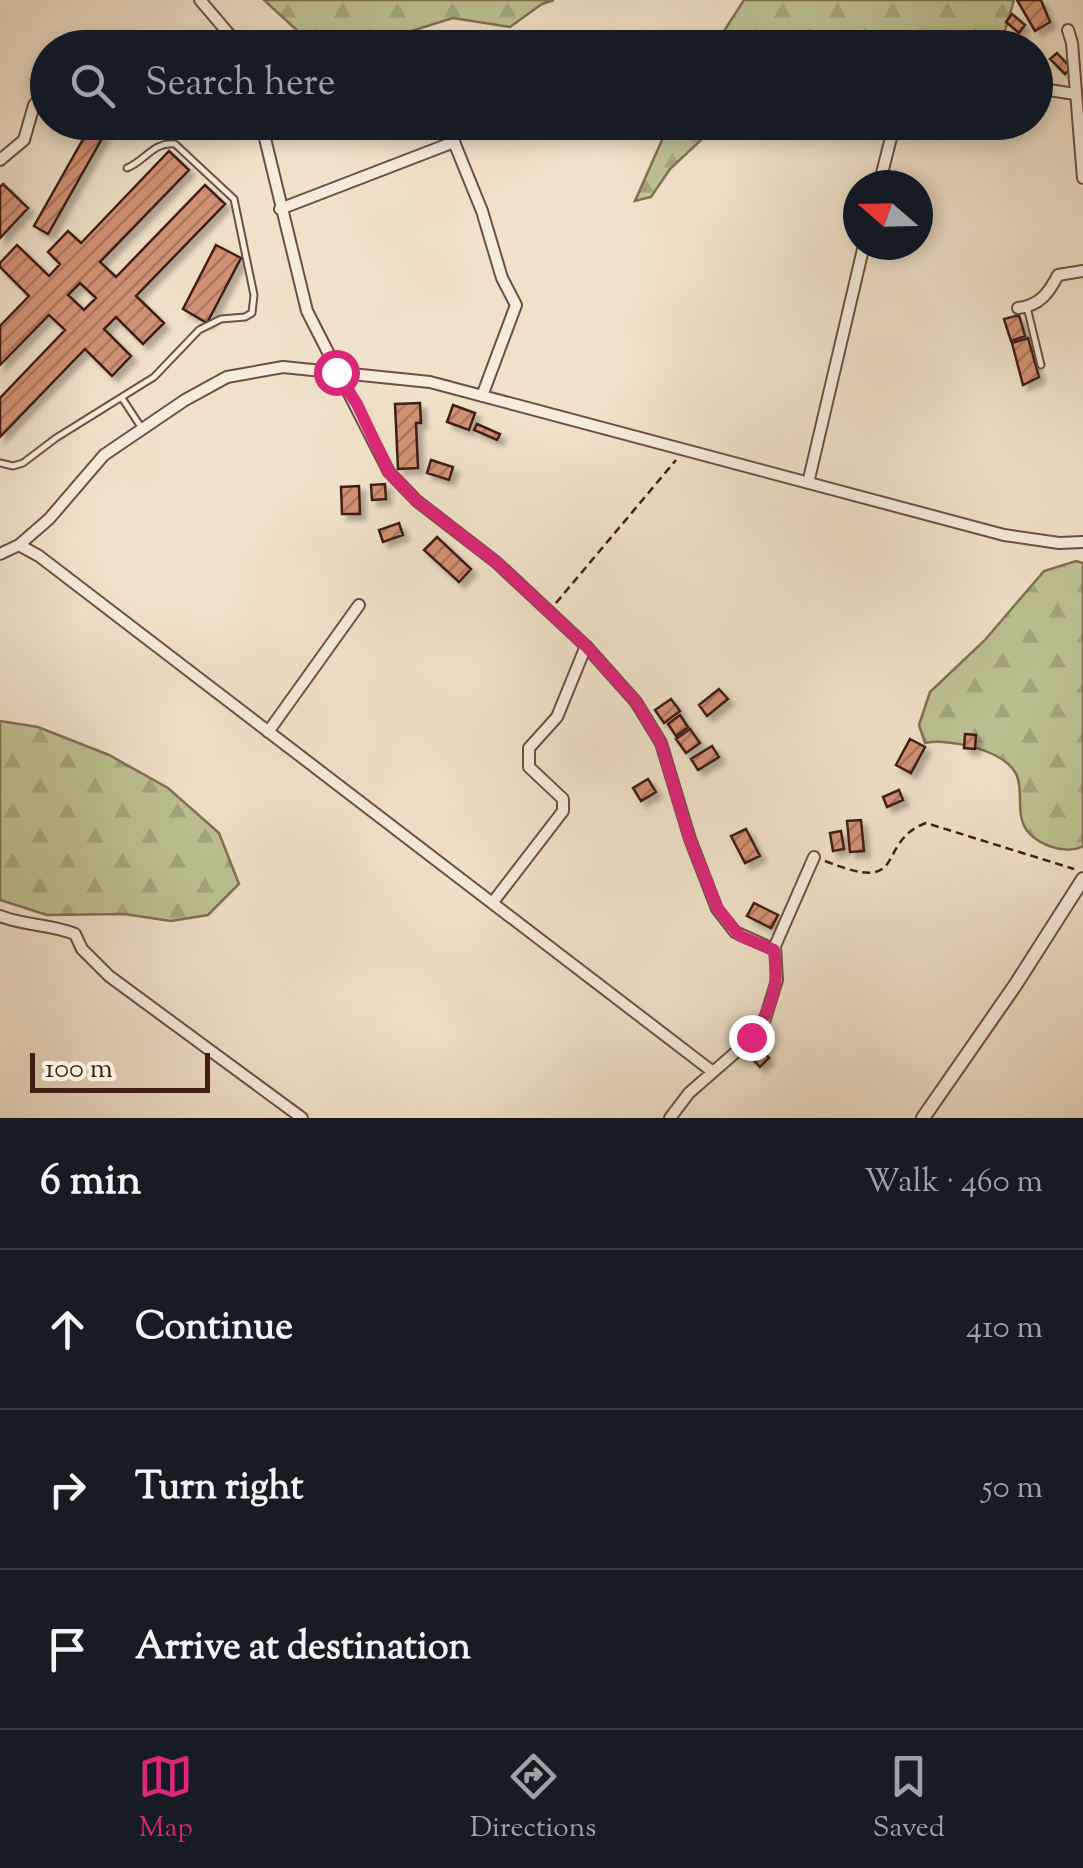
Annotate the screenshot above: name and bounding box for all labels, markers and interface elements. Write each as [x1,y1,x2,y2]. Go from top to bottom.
search box [30,30,1053,140]
icon: search [65,58,120,113]
text: Search here [145,58,336,112]
north arrow [843,170,933,260]
route start [314,350,360,396]
route end [729,1015,775,1061]
scale bar [30,1048,210,1092]
text: 100 m [45,1050,113,1090]
text: 6 min [40,1153,141,1213]
text: Walk · 460 m [864,1160,1043,1206]
icon: ahead [40,1302,95,1357]
text: Continue [135,1302,293,1356]
text: 410 m [966,1306,1043,1352]
icon: right [40,1462,95,1517]
text: Turn right [135,1462,303,1516]
text: 50 m [982,1466,1043,1512]
icon: arrive [40,1622,95,1677]
text: Arrive at destination [135,1622,471,1676]
tab: Map [138,1749,193,1849]
tab: Directions [470,1749,596,1849]
tab: Saved [873,1749,945,1849]

